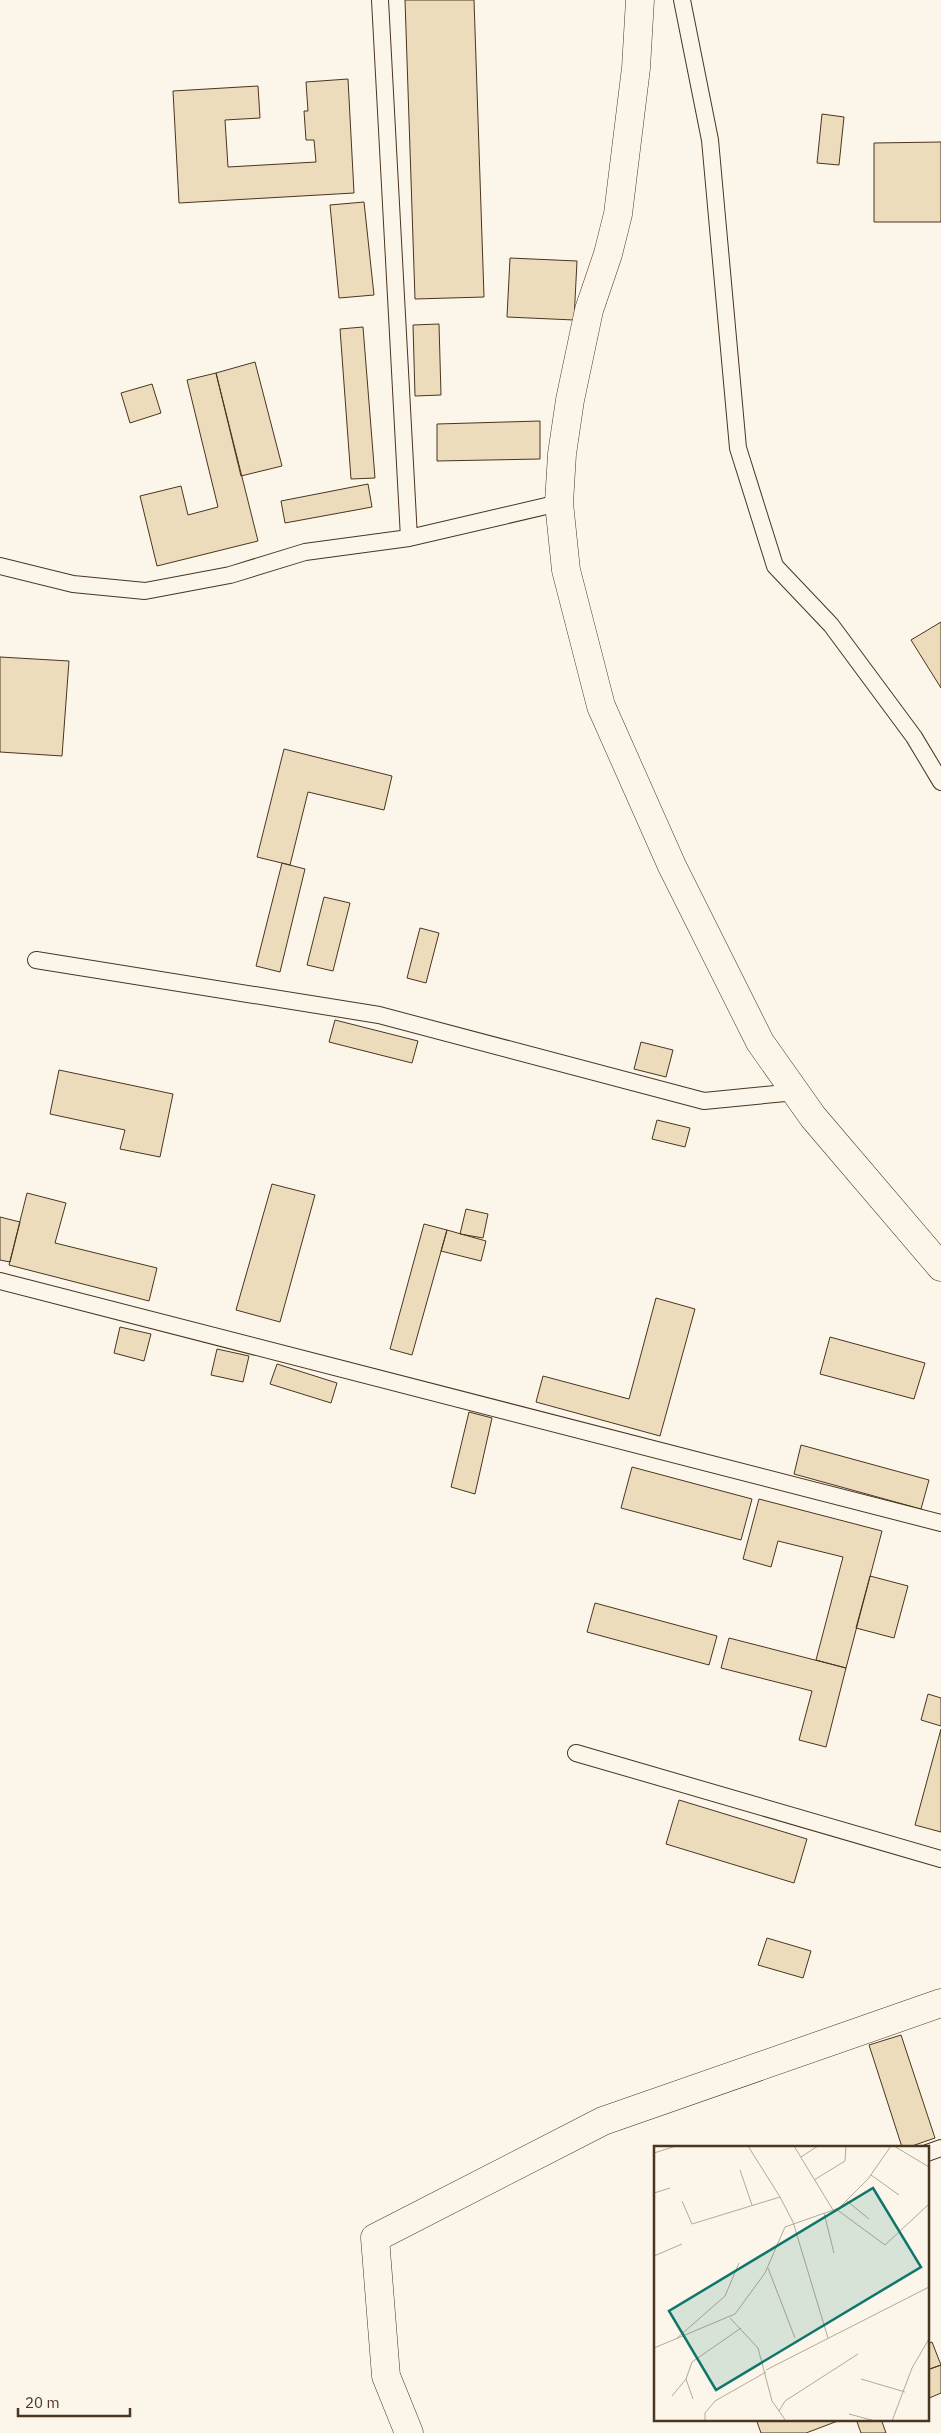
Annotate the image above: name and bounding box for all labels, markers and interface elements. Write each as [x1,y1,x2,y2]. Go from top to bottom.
inset map [654,2146,928,2420]
scale bar [18,2386,130,2418]
text: 20 m [25,2393,60,2412]

